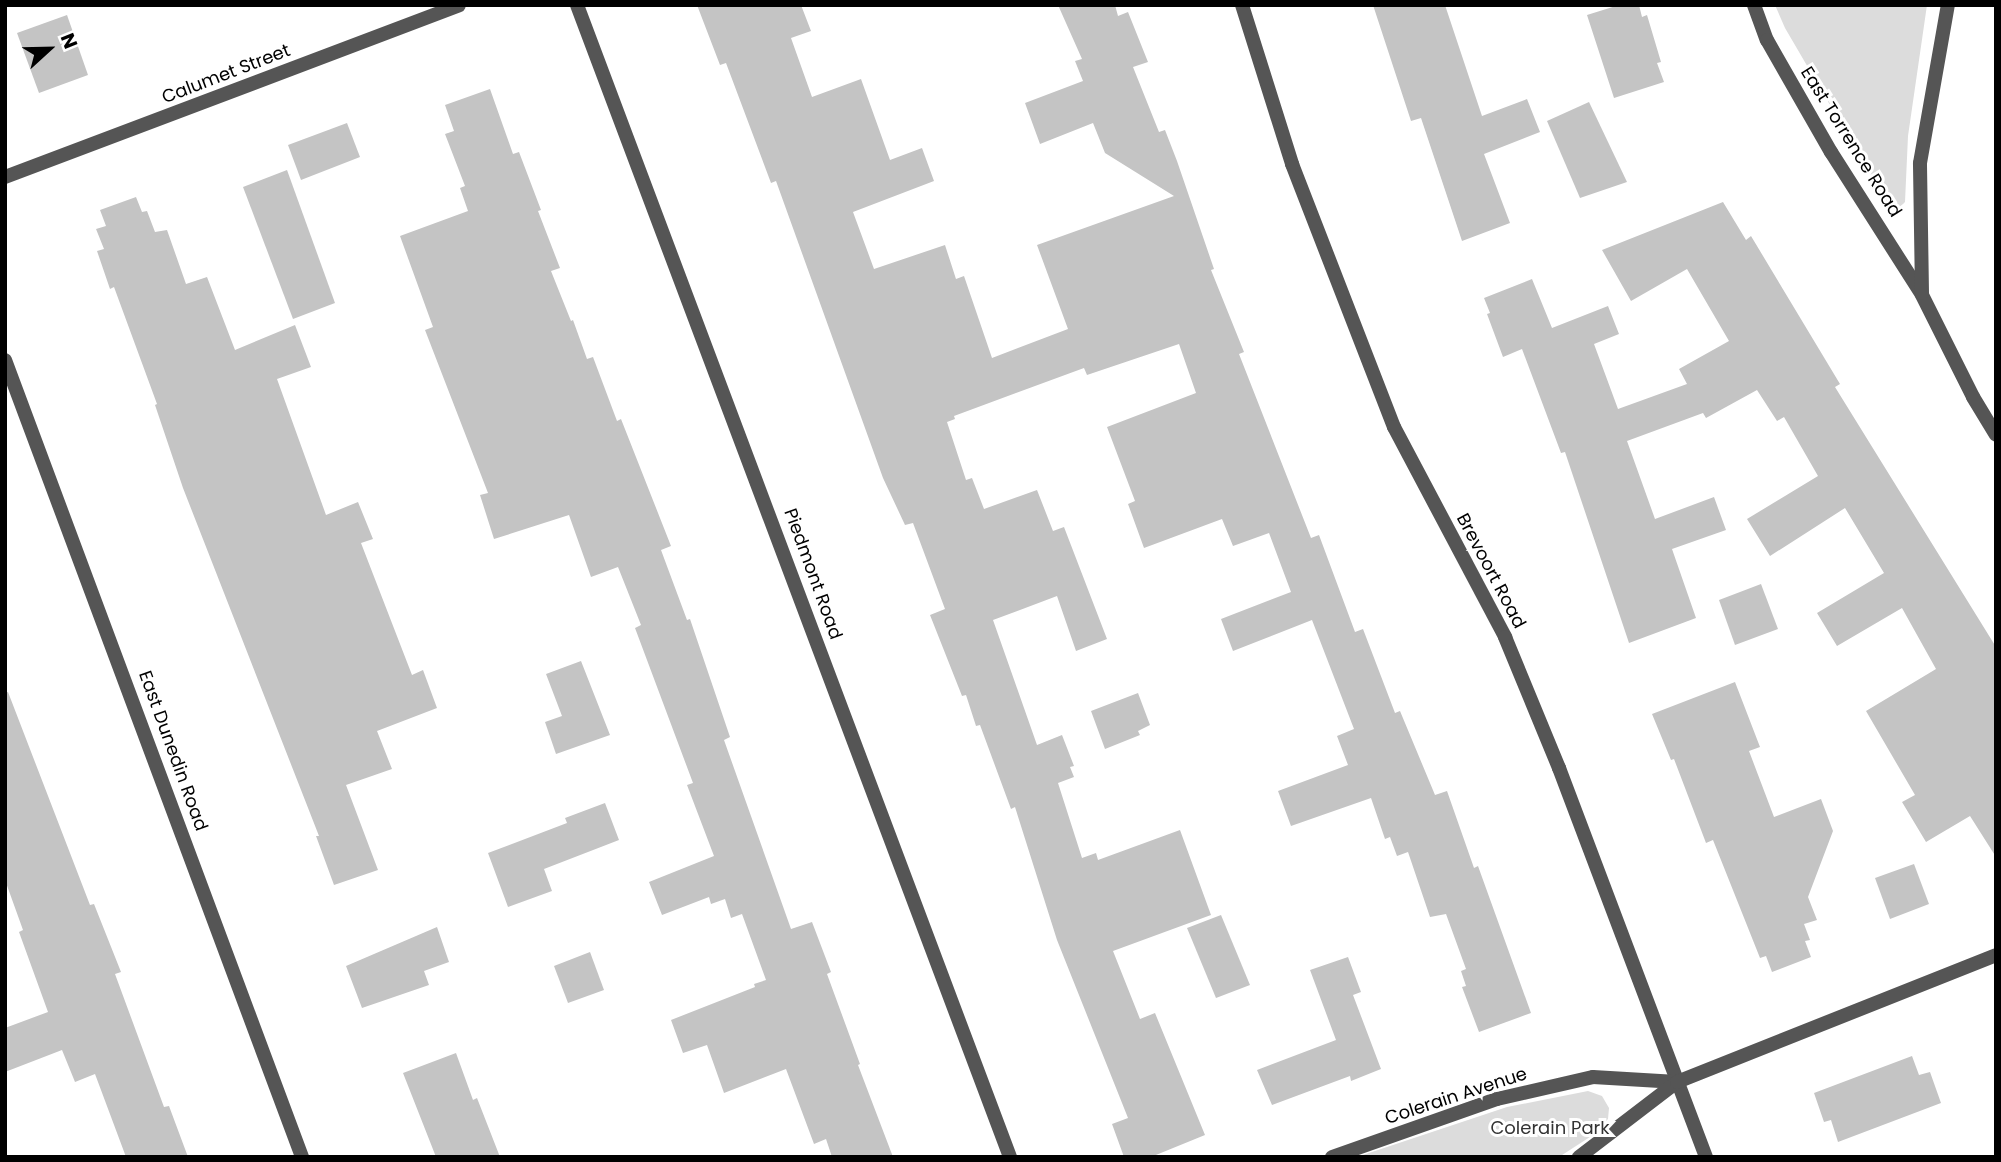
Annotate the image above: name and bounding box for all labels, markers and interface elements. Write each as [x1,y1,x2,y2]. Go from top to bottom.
north arrow [14,14,84,84]
text: N [54,29,84,53]
street label: Calumet Street [159,40,293,108]
street label: East Torrence Road [1796,63,1906,221]
street label: Piedmont Road [779,506,847,642]
street label: Brevoort Road [1452,510,1530,632]
street label: East Dunedin Road [134,668,212,834]
street label: Colerain Avenue [1382,1063,1530,1129]
park label: Colerain Park [1490,1117,1610,1139]

